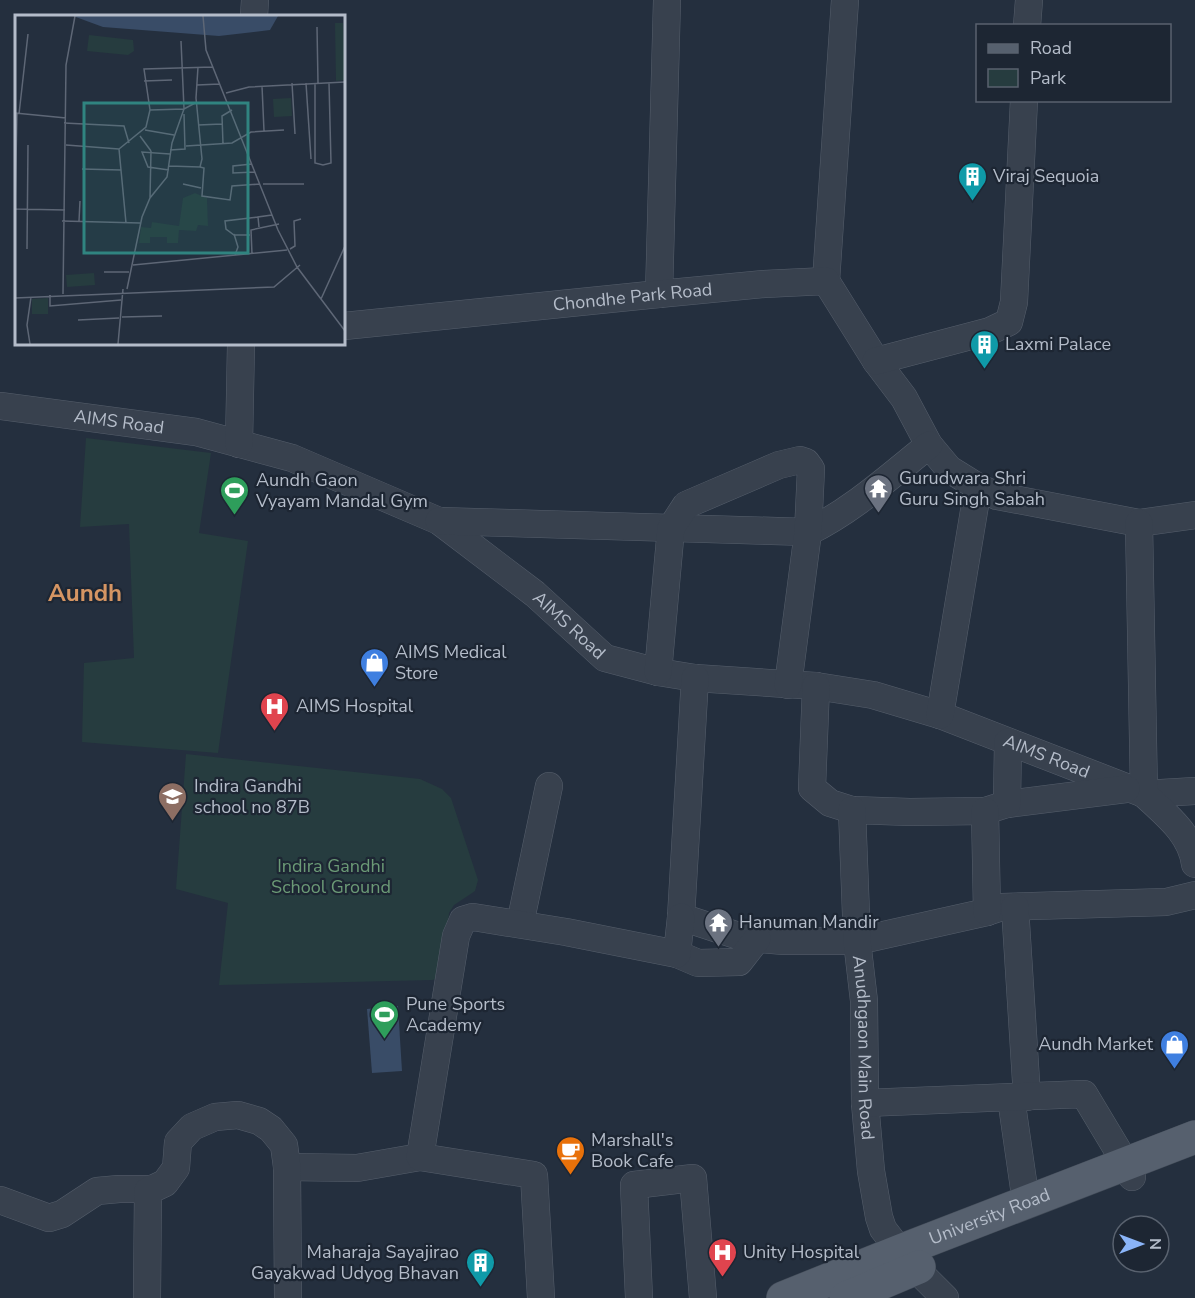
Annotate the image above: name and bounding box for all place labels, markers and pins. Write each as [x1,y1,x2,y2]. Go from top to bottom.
building icon: Viraj Sequoia [956,160,988,202]
place label: Viraj Sequoia [992,164,1099,188]
building icon: Laxmi Palace [968,328,1000,370]
place label: Laxmi Palace [1005,332,1111,356]
place label: Gurudwara Shri Guru Singh Sabah [899,466,1045,511]
place label: Aundh Gaon Vyayam Mandal Gym [255,468,428,513]
temple icon: Gurudwara Shri Guru Singh Sabah [862,472,894,514]
sports icon: Aundh Gaon Vyayam Mandal Gym [219,474,251,516]
place label: AIMS Medical Store [395,640,507,685]
shop icon: AIMS Medical Store [358,646,390,688]
hospital icon: AIMS Hospital [259,690,291,732]
place label: AIMS Hospital [296,694,414,718]
place label: Indira Gandhi school no 87B [194,774,310,819]
school or university icon: Indira Gandhi school no 87B [157,780,189,822]
temple icon: Hanuman Mandir [702,906,734,948]
place label: Hanuman Mandir [739,910,879,934]
place label: Pune Sports Academy [406,992,505,1037]
sports icon: Pune Sports Academy [369,998,401,1040]
shop icon: Aundh Market [1158,1028,1190,1070]
place label: Aundh Market [1038,1032,1154,1056]
place label: Marshall's Book Cafe [591,1128,674,1173]
cafe icon: Marshall's Book Cafe [554,1134,586,1176]
hospital icon: Unity Hospital [706,1236,738,1278]
place label: Maharaja Sayajirao Gayakwad Udyog Bhavan [251,1240,459,1285]
place label: Unity Hospital [743,1240,860,1264]
building icon: Maharaja Sayajirao Gayakwad Udyog Bhavan [464,1246,496,1288]

